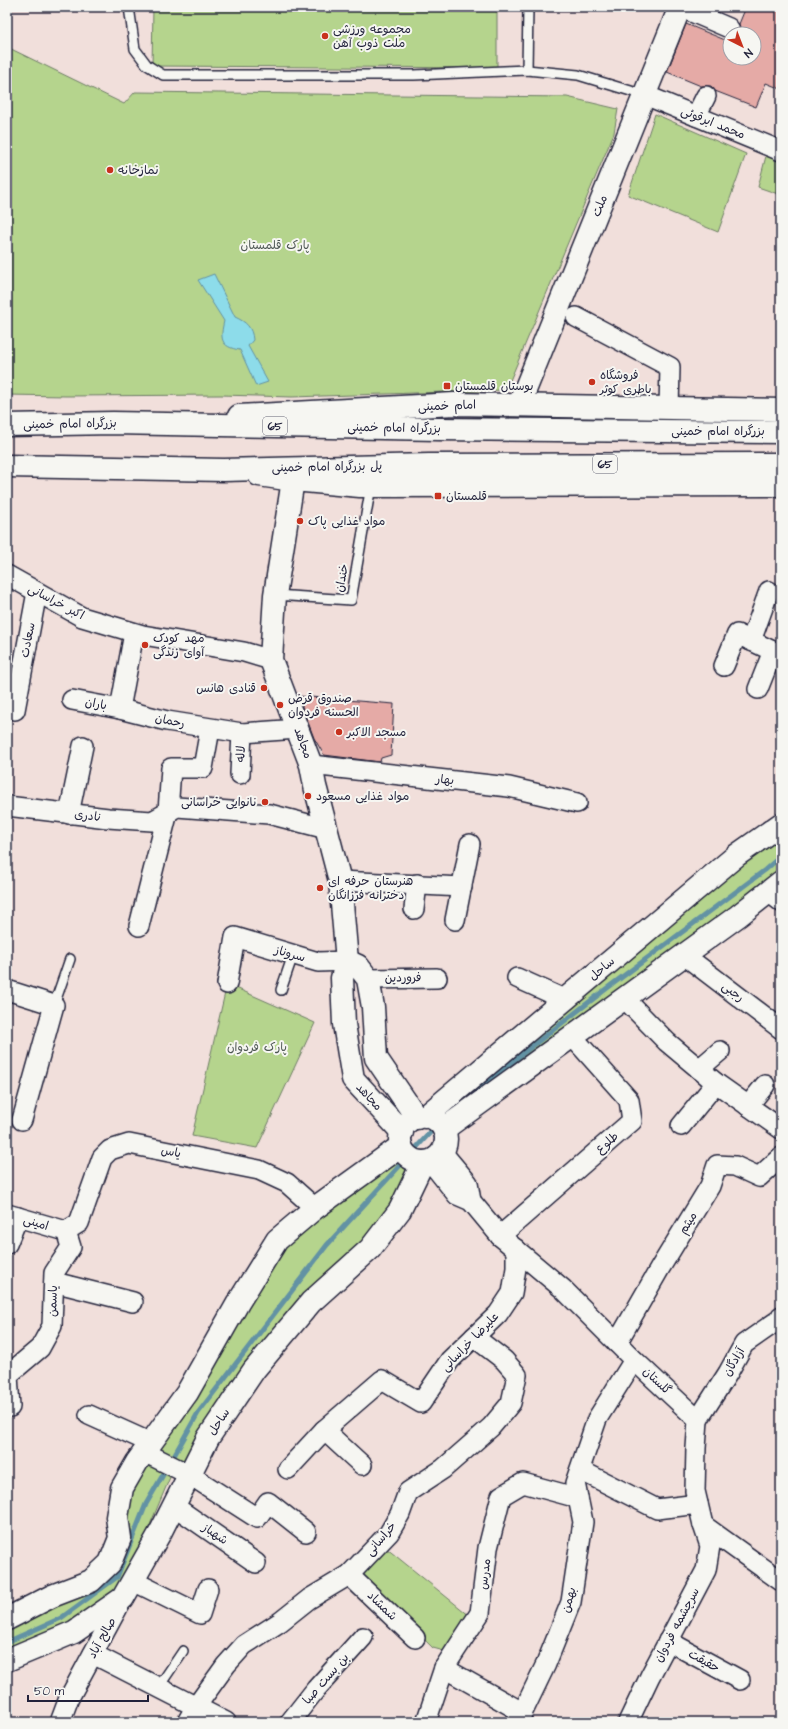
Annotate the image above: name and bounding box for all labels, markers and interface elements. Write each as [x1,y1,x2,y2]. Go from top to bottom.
place label: مجموعه ورزشی ملت ذوب آهن [333,21,411,52]
north arrow [722,26,762,66]
marker: مجموعه ورزشی ملت ذوب آهن [320,31,330,41]
text: N [741,45,756,61]
street label: محمد ابرقوئی [678,102,748,144]
place label: نمازخانه [118,162,158,179]
marker: نمازخانه [105,165,115,175]
street label: ملت [588,193,612,219]
park label: پارک قلمستان [241,237,309,254]
place label: فروشگاه باطری کوثر [599,367,652,398]
marker: فروشگاه باطری کوثر [587,377,597,387]
place label: بوستان قلمستان [455,378,533,395]
marker: بوستان قلمستان [442,381,452,391]
street label: امام خمینی [418,396,476,416]
street label: بزرگراه امام خمینی [23,415,117,433]
road number: 65 [263,417,287,435]
street label: بزرگراه امام خمینی [347,419,441,437]
street label: بزرگراه امام خمینی [671,423,765,440]
road number: 65 [593,455,617,473]
street label: پل بزرگراه امام خمینی [272,458,382,476]
place label: قلمستان [446,488,487,505]
marker: قلمستان [433,491,443,501]
place label: مواد غذایی پاک [308,513,385,530]
marker: مواد غذایی پاک [295,516,305,526]
street label: خندان [331,562,353,594]
street label: اکبر خراسانی [25,580,87,624]
street label: سعادت [16,621,40,659]
place label: مهد کودک آوای زندگی [153,630,205,661]
marker: مهد کودک آوای زندگی [140,640,150,650]
place label: قنادی هانس [196,680,256,697]
marker: قنادی هانس [259,683,269,693]
place label: صندوق قرض الحسنه فردوان [288,690,359,721]
street label: باران [84,694,108,714]
marker: صندوق قرض الحسنه فردوان [275,700,285,710]
street label: رحمان [153,710,187,732]
place label: مسجد الاکبر [346,724,406,741]
street label: مجاهد [290,725,316,761]
marker: مسجد الاکبر [334,727,344,737]
street label: لاله [232,745,250,763]
street label: بهار [434,770,455,789]
place label: مواد غذایی مسعود [316,788,409,805]
marker: مواد غذایی مسعود [303,791,313,801]
place label: نانوایی خراسانی [181,794,257,811]
marker: نانوایی خراسانی [260,797,270,807]
street label: نادری [73,806,103,826]
place label: هنرستان حرفه ای دخترانه فرزانگان [328,873,413,904]
marker: هنرستان حرفه ای دخترانه فرزانگان [315,883,325,893]
street label: سروناز [272,941,307,966]
street label: ساحل [585,953,619,985]
street label: فروردین [384,969,422,987]
street label: رجبی [718,978,748,1006]
park label: پارک فردوان [227,1039,287,1056]
street label: مجاهد [352,1080,386,1114]
street label: طلوع [592,1128,622,1158]
street label: یاس [159,1142,183,1162]
street label: میثم [675,1209,701,1237]
street label: امینی [21,1211,51,1235]
street label: یاسمن [44,1285,62,1317]
street label: علیرضا خراسانی [437,1309,503,1375]
street label: آزادگان [719,1344,750,1380]
street label: گلستان [639,1363,675,1399]
street label: ساحل [204,1405,234,1439]
street label: خراسانی [362,1518,400,1560]
street label: شهباز [198,1519,231,1549]
street label: مدرس [475,1557,495,1591]
street label: بهمن [557,1585,581,1615]
street label: سرچشمه فردوان [650,1585,704,1665]
street label: شمشاد [363,1587,401,1625]
street label: صالح آباد [84,1614,120,1662]
street label: حقیقت [685,1645,723,1677]
street label: بن بست صبا [299,1650,353,1708]
scale bar [28,1677,148,1703]
text: 50 m [34,1683,65,1700]

